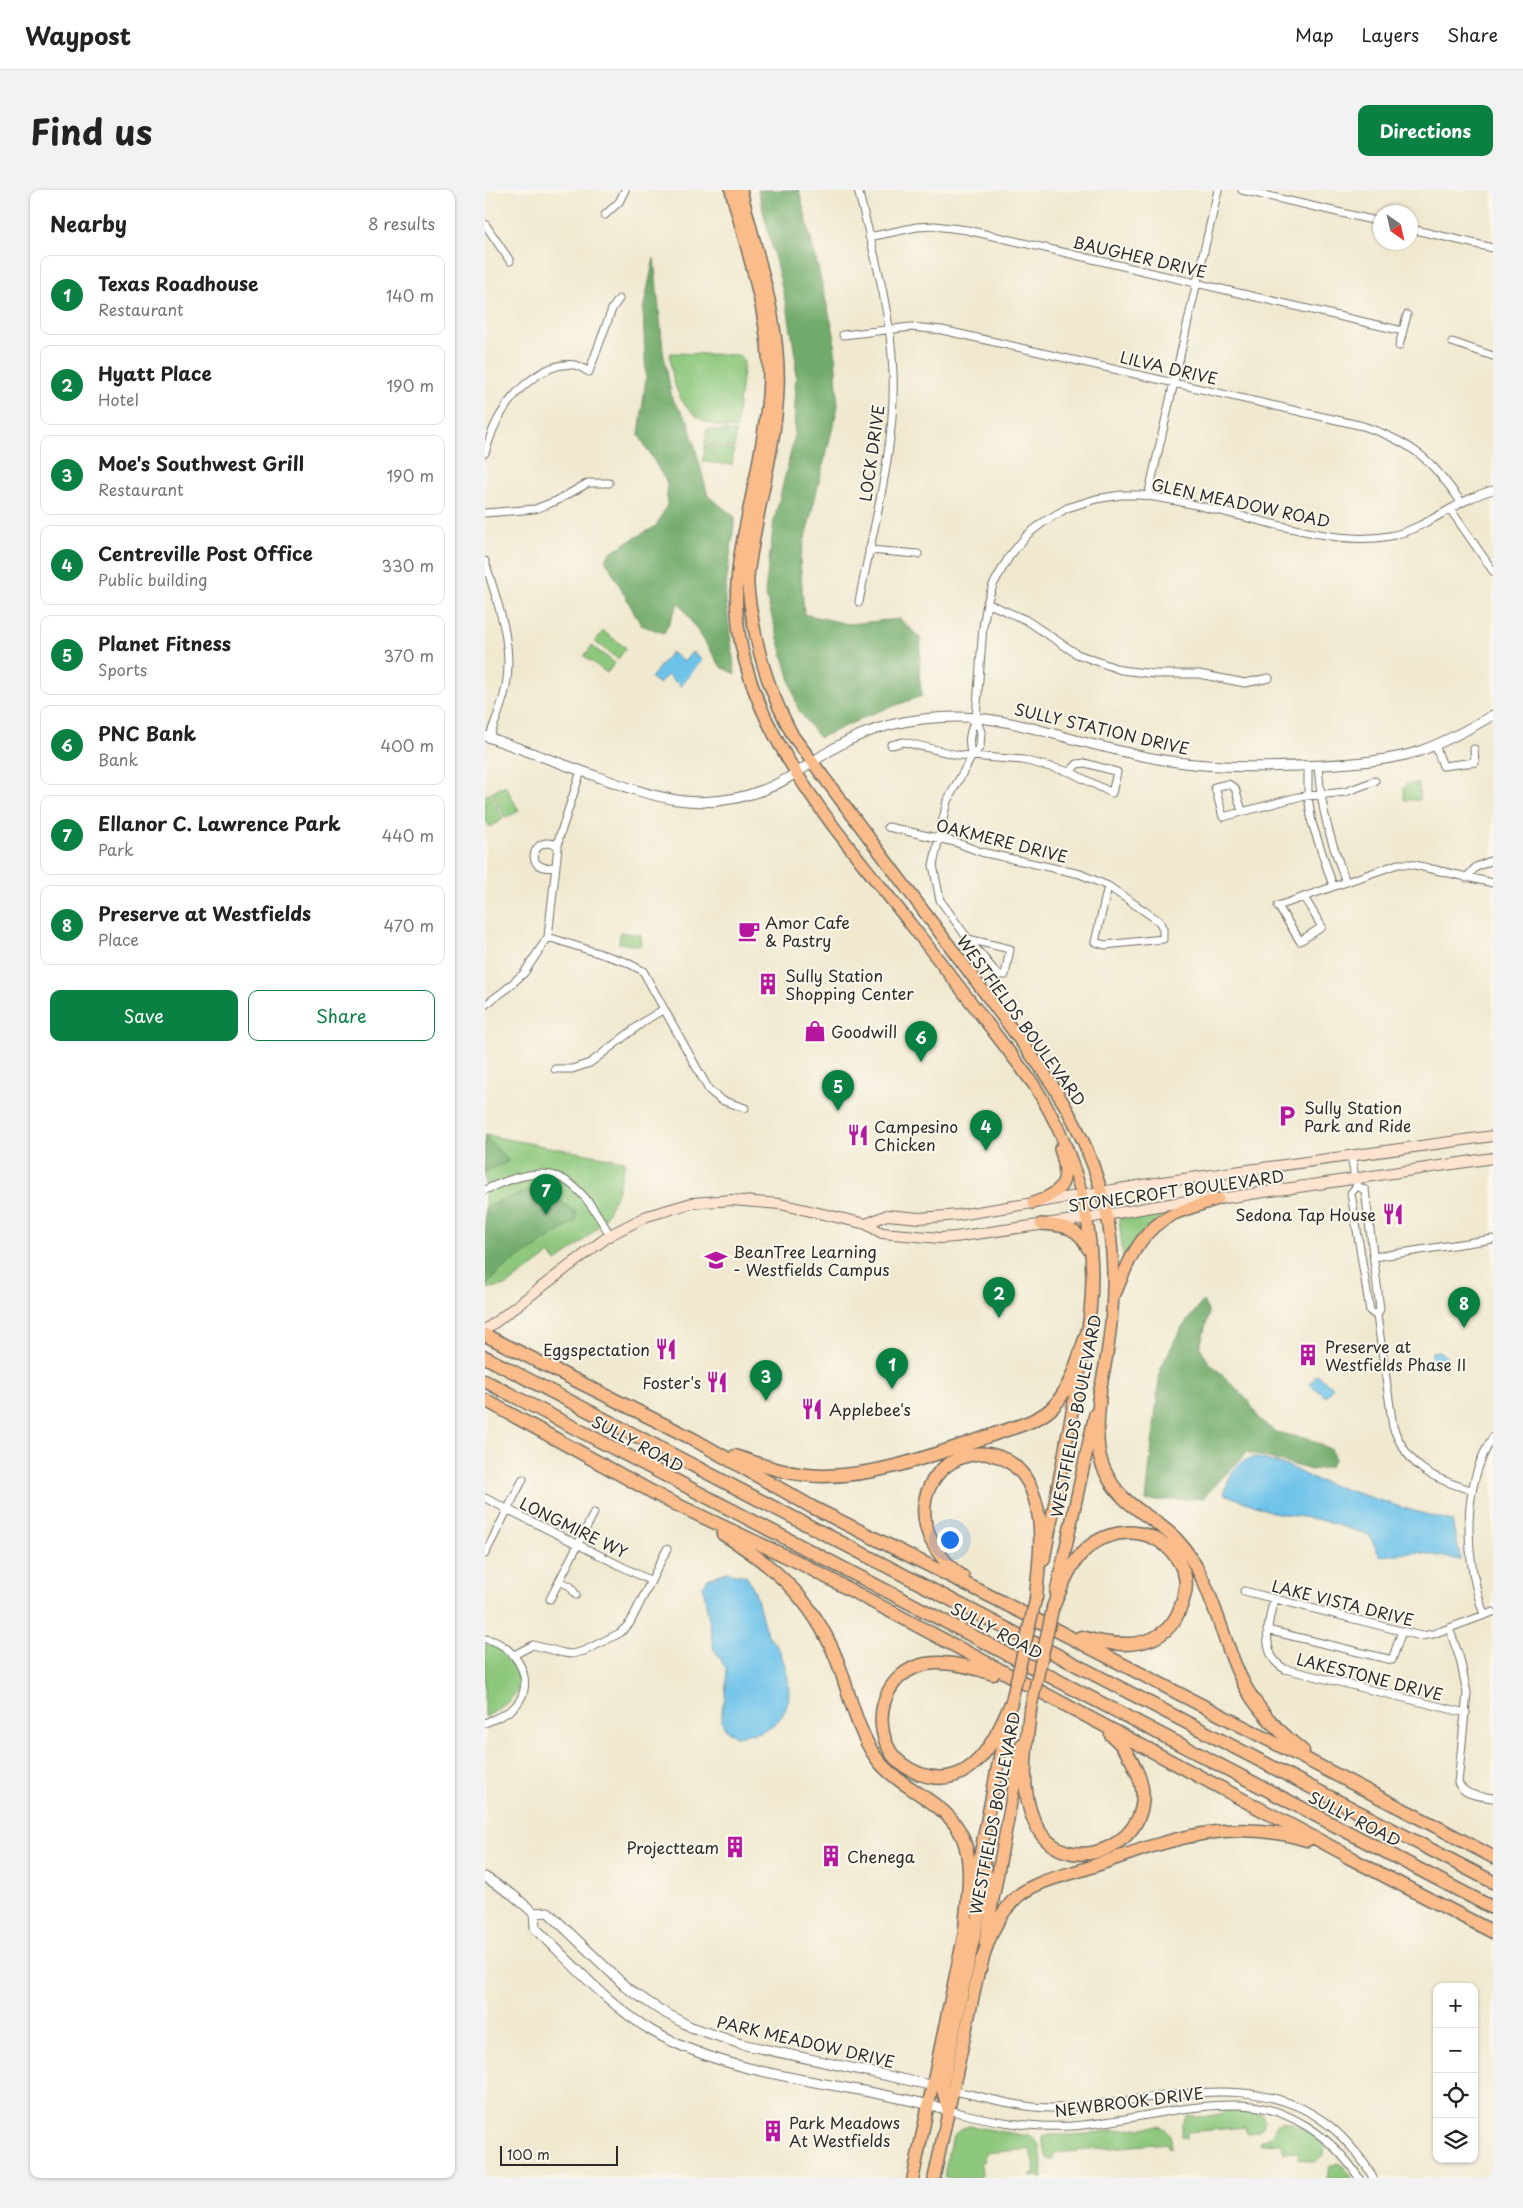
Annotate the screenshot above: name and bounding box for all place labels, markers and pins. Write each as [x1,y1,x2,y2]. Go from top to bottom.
place label: Amor Cafe & Pastry [765,910,850,952]
cafe icon: Amor Cafe & Pastry [736,918,762,944]
place label: Sully Station Shopping Center [785,963,914,1005]
building icon: Sully Station Shopping Center [755,971,781,997]
shop icon: Goodwill [802,1018,828,1044]
place label: Goodwill [831,1019,897,1043]
pin: 6 [905,1021,937,1062]
pin: 5 [822,1070,854,1111]
place label: Sully Station Park and Ride [1304,1095,1411,1137]
parking icon: Sully Station Park and Ride [1274,1103,1300,1129]
pin: 4 [970,1110,1002,1151]
place label: Campesino Chicken [874,1114,958,1156]
restaurant icon: Campesino Chicken [845,1122,871,1148]
pin: 7 [530,1174,562,1215]
restaurant icon: Sedona Tap House [1380,1201,1406,1227]
place label: Sedona Tap House [1235,1202,1376,1226]
place label: BeanTree Learning - Westfields Campus [733,1239,890,1281]
school or university icon: BeanTree Learning - Westfields Campus [703,1247,729,1273]
pin: 2 [983,1277,1015,1318]
pin: 8 [1448,1287,1480,1328]
place label: Preserve at Westfields Phase II [1325,1334,1466,1376]
restaurant icon: Eggspectation [653,1336,679,1362]
place label: Eggspectation [543,1337,650,1361]
building icon: Preserve at Westfields Phase II [1295,1342,1321,1368]
pin: 1 [876,1348,908,1389]
pin: 3 [750,1360,782,1401]
restaurant icon: Foster's [704,1369,730,1395]
place label: Foster's [642,1370,701,1394]
restaurant icon: Applebee's [799,1396,825,1422]
place label: Applebee's [829,1397,911,1421]
building icon: Projectteam [722,1834,748,1860]
place label: Projectteam [626,1835,719,1859]
building icon: Chenega [818,1843,844,1869]
place label: Chenega [847,1844,915,1868]
place label: Park Meadows At Westfields [789,2110,900,2152]
building icon: Park Meadows At Westfields [760,2118,786,2144]

